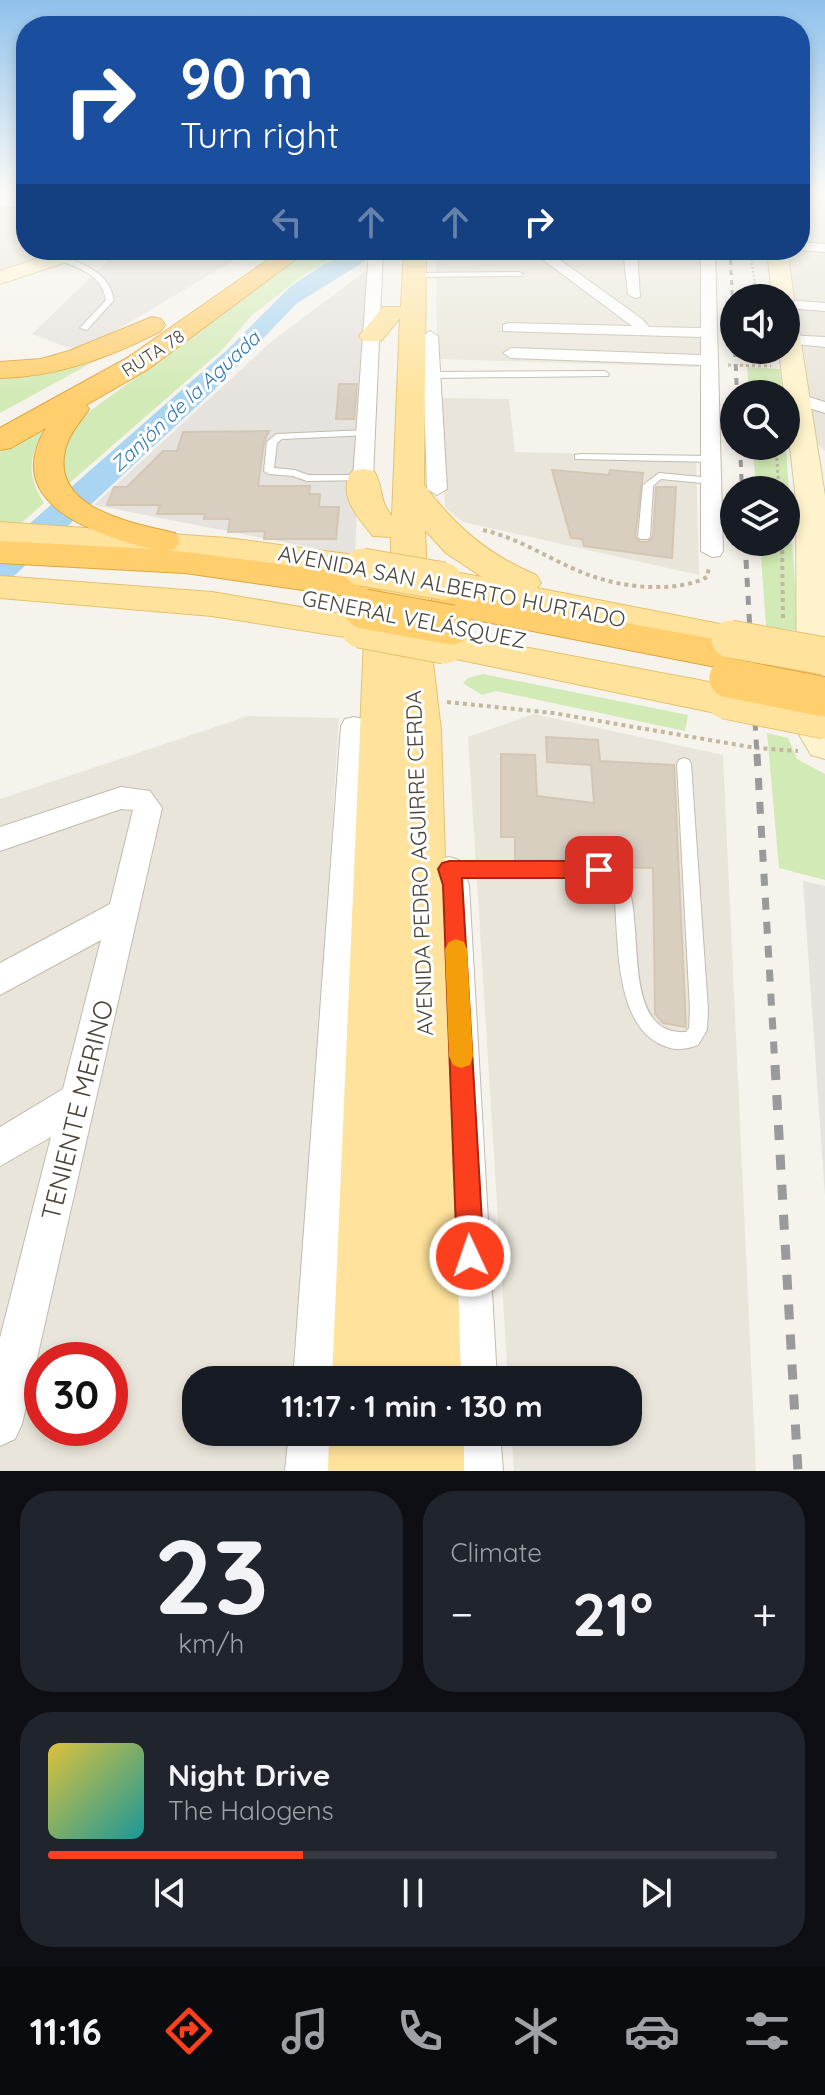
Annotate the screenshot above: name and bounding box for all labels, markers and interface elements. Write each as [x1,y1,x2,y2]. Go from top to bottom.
text: 90 m [180,43,314,113]
icon: right [48,48,152,152]
text: Turn right [180,112,339,157]
icon: left [265,200,309,244]
icon: ahead [349,200,393,244]
icon: ahead [433,200,477,244]
icon: right [517,200,561,244]
map controls [720,284,800,556]
button: sound [720,284,800,364]
water label: Zanjón de la Aguada [105,324,266,477]
street label: RUTA 78 [117,324,189,382]
button: search [720,380,800,460]
button: layers [720,476,800,556]
street label: AVENIDA SAN ALBERTO HURTADO [276,539,628,633]
street label: GENERAL VELÁSQUEZ [300,584,528,654]
street label: AVENIDA PEDRO AGUIRRE CERDA [399,690,439,1036]
pin [565,836,633,904]
icon: arrive [577,848,621,892]
street label: TENIENTE MERINO [34,996,120,1224]
position arrow [428,1214,512,1298]
speed limit sign: 30 [24,1342,128,1446]
text: 11:17 · 1 min · 130 m [281,1387,543,1425]
text: 23 [154,1510,269,1640]
text: Climate [451,1536,542,1569]
text: 21° [572,1576,653,1651]
text: − [451,1586,473,1641]
text: + [752,1586,777,1641]
text: km/h [178,1627,244,1660]
text: Night Drive [168,1756,330,1794]
text: The Halogens [168,1794,334,1827]
icon: previous [148,1871,192,1915]
icon: pause [391,1871,435,1915]
icon: next [634,1871,678,1915]
icon: directions [161,2003,217,2059]
icon: music [277,2003,333,2059]
icon: phone [392,2003,448,2059]
icon: climate [508,2003,564,2059]
icon: car [624,2003,680,2059]
icon: filters [739,2003,795,2059]
text: 11:16 [30,2009,102,2054]

